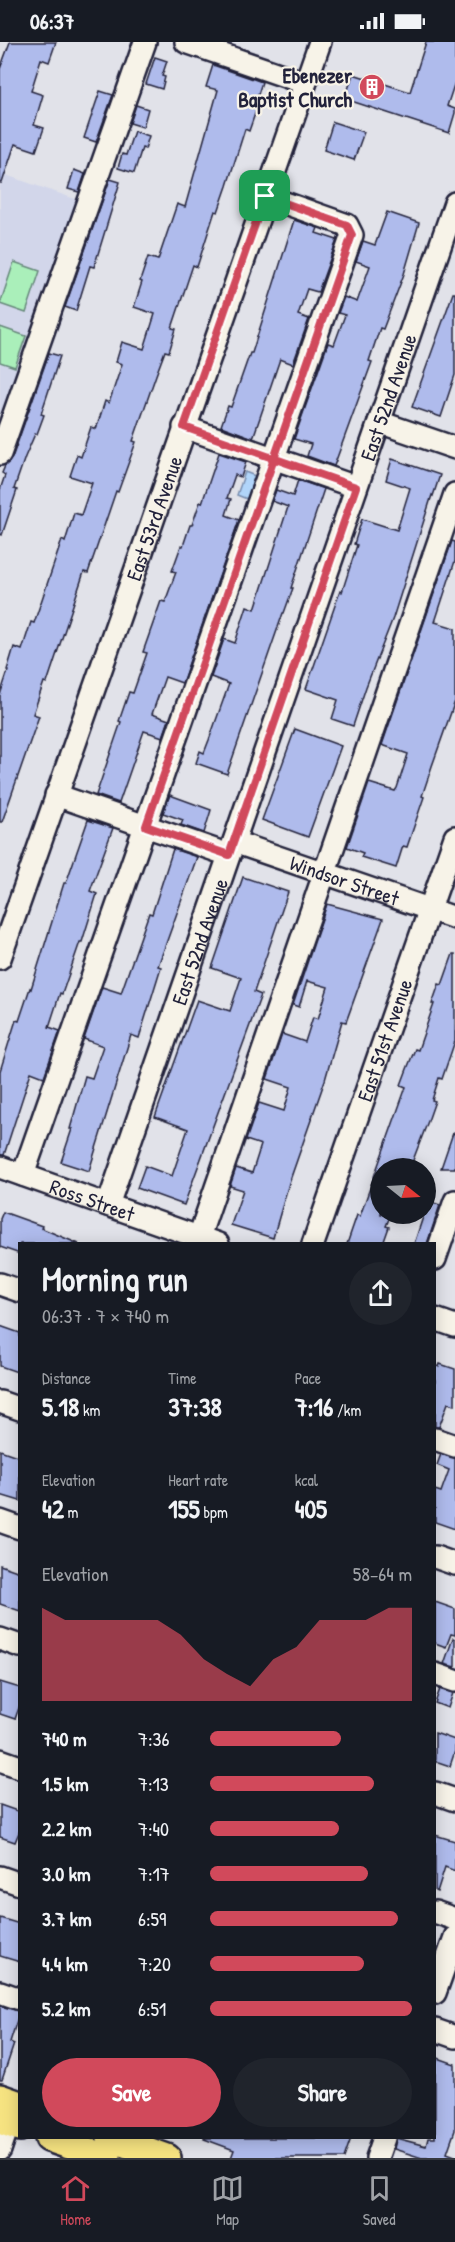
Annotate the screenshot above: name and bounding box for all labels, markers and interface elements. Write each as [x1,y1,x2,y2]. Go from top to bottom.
text: 06:37 [30,6,74,36]
place label: Ebenezer Baptist Church [238,61,353,115]
building icon: Ebenezer Baptist Church [357,72,387,102]
pin [239,170,290,221]
icon: arrive [248,179,281,212]
street label: East 52nd Avenue [352,330,423,464]
street label: East 53rd Avenue [118,452,189,584]
street label: Windsor Street [286,848,404,913]
street label: East 52nd Avenue [164,874,235,1009]
street label: East 51st Avenue [349,975,419,1105]
north arrow [370,1158,436,1224]
map controls [370,1158,436,1224]
street label: Ross Street [46,1171,139,1228]
text: Morning run [42,1257,188,1301]
button: share [349,1262,412,1325]
text: 06:37 · 7 × 740 m [42,1302,169,1329]
text: Distance [42,1367,91,1389]
text: Time [168,1367,197,1389]
text: Pace [295,1367,321,1389]
text: 5.18 [42,1389,79,1424]
text: 37:38 [168,1389,222,1424]
text: 7:16 [295,1389,333,1424]
text: km [79,1399,100,1421]
text: /km [333,1399,361,1421]
text: Elevation [42,1469,95,1491]
text: Heart rate [168,1469,228,1491]
text: kcal [295,1469,318,1491]
text: 42 [42,1491,64,1526]
text: 155 [168,1491,200,1526]
text: 405 [295,1491,327,1526]
text: m [64,1501,78,1523]
text: bpm [200,1501,228,1523]
text: Elevation [42,1560,108,1587]
text: 58–64 m [353,1560,412,1587]
text: 740 m [42,1725,87,1752]
text: 7:36 [138,1725,169,1752]
text: 1.5 km [42,1770,89,1797]
text: 7:13 [138,1770,169,1797]
text: 2.2 km [42,1815,92,1842]
text: 7:40 [138,1815,169,1842]
text: 3.0 km [42,1860,91,1887]
text: 7:17 [138,1860,170,1887]
text: 3.7 km [42,1905,92,1932]
text: 6:59 [138,1905,166,1932]
text: 4.4 km [42,1950,88,1977]
text: 7:20 [138,1950,171,1977]
text: 5.2 km [42,1995,91,2022]
text: 6:51 [138,1995,166,2022]
button: Save [42,2058,221,2127]
button: Share [233,2058,412,2127]
tab: Home [59,2172,92,2230]
tab: Map [211,2172,244,2230]
tab: Saved [363,2172,396,2230]

